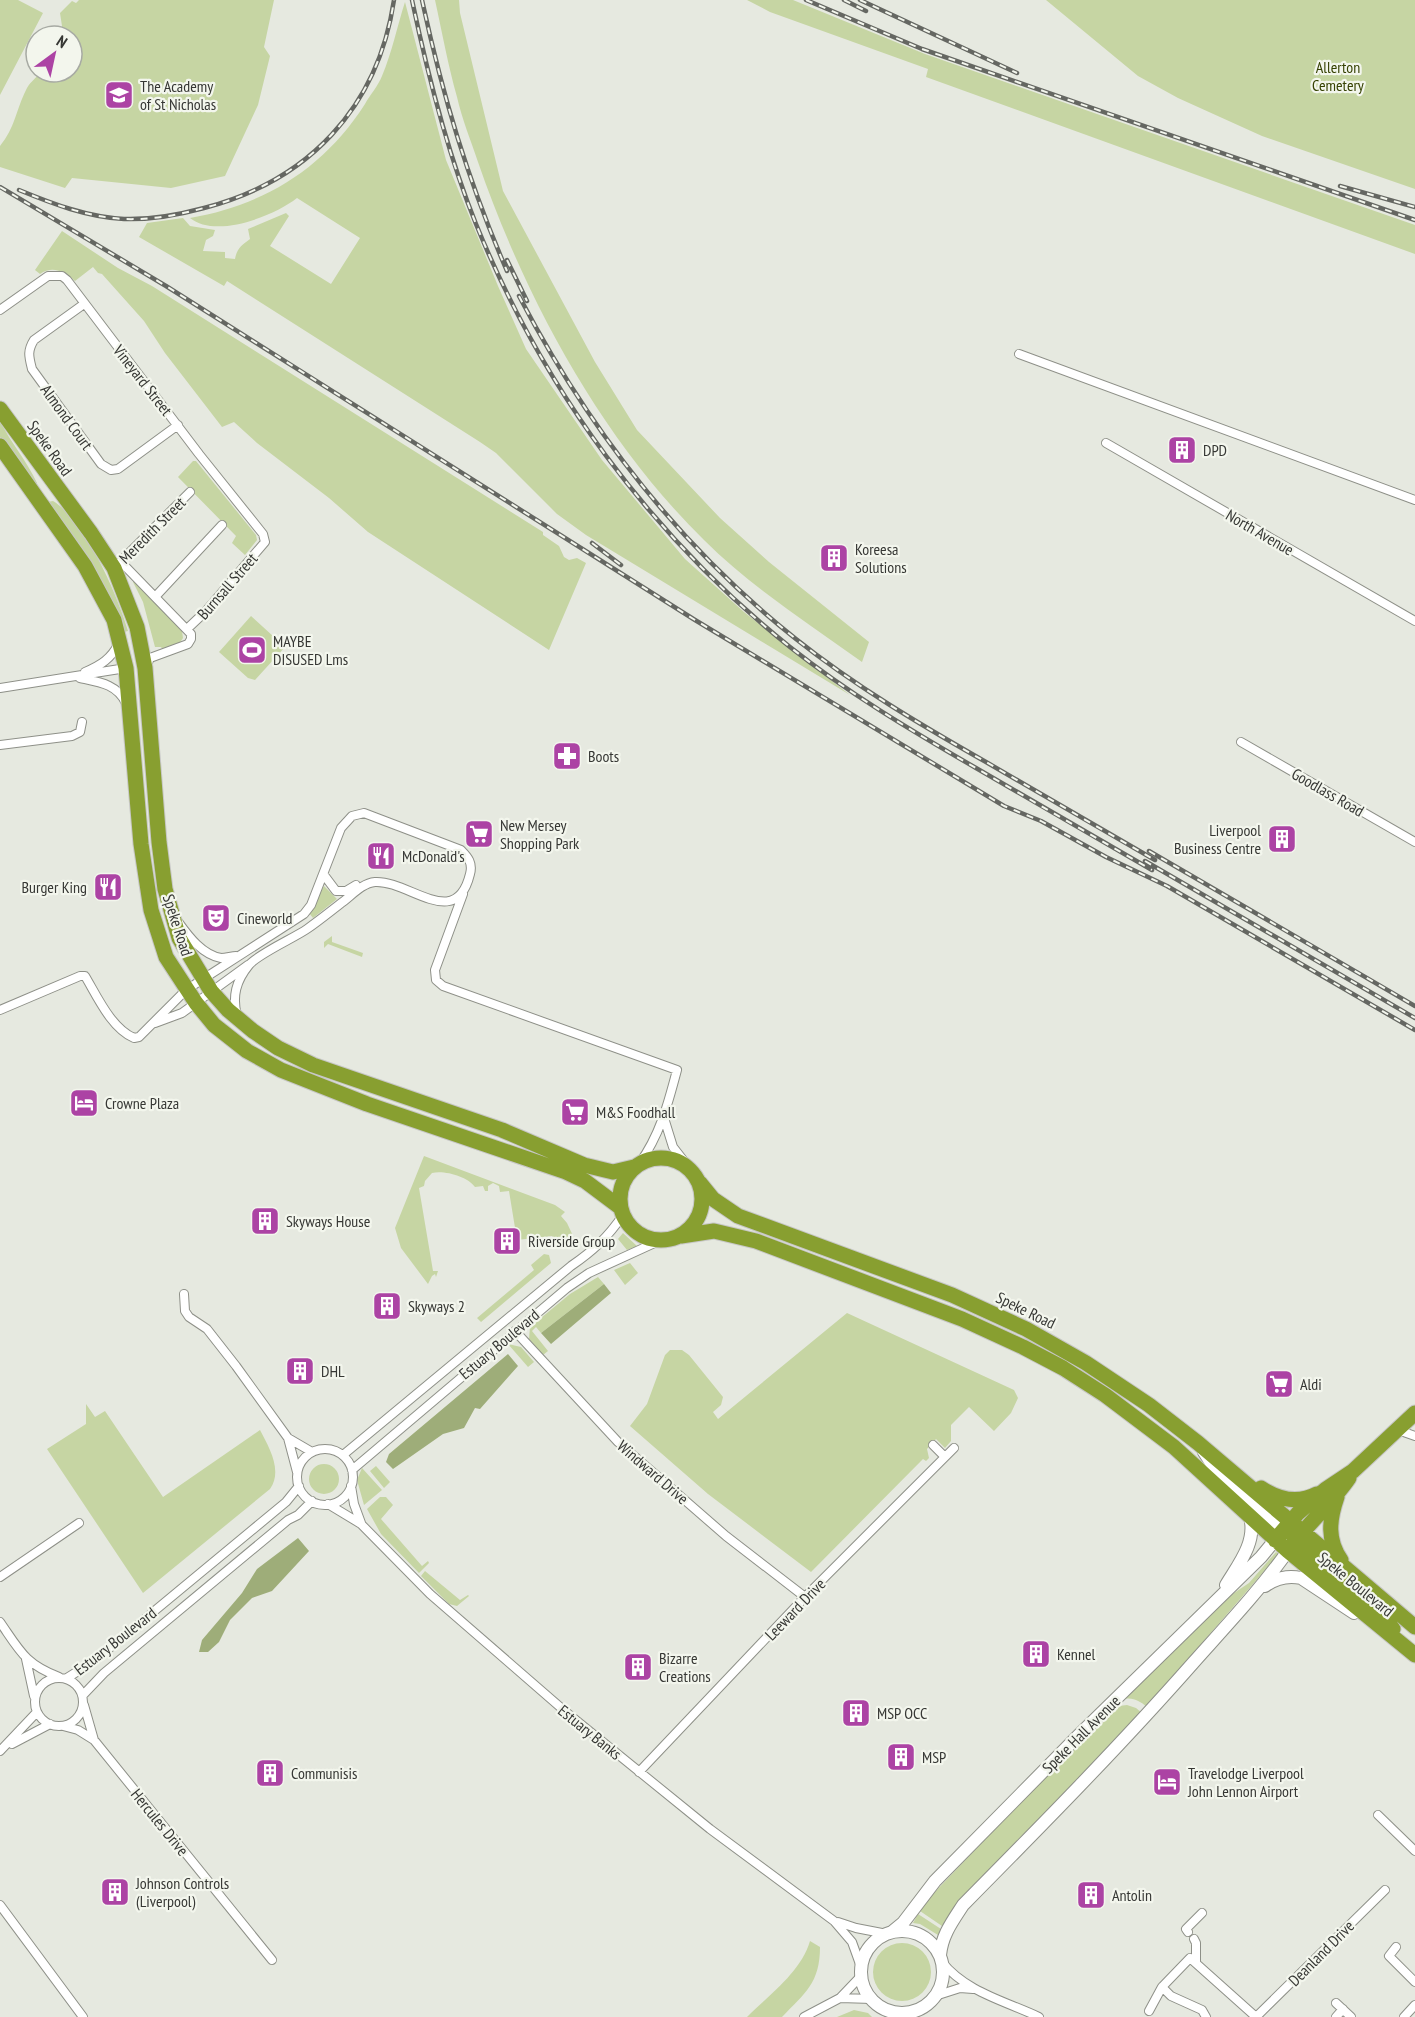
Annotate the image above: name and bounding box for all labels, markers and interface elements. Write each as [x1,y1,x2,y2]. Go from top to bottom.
north arrow [24,24,84,84]
text: N [53,31,71,52]
park label: Allerton Cemetery [1312,57,1364,95]
place label: The Academy of St Nicholas [140,76,216,114]
school or university icon: The Academy of St Nicholas [103,79,135,111]
street label: Vineyard Street [108,340,177,420]
street label: Almond Court [37,380,98,454]
street label: Speke Road [23,416,77,480]
building icon: DPD [1166,434,1198,466]
place label: DPD [1203,440,1227,460]
street label: Meredith Street [114,492,190,568]
street label: North Avenue [1222,505,1298,559]
place label: Koreesa Solutions [855,539,907,577]
building icon: Koreesa Solutions [818,542,850,574]
street label: Burnsall Street [193,548,262,623]
place label: MAYBE DISUSED Lms [273,631,348,669]
sports icon: MAYBE DISUSED Lms [236,634,268,666]
pharmacy icon: Boots [551,740,583,772]
place label: Boots [588,746,619,766]
street label: Goodlass Road [1288,763,1368,821]
place label: New Mersey Shopping Park [500,815,580,853]
supermarket icon: New Mersey Shopping Park [463,818,495,850]
place label: Liverpool Business Centre [1174,820,1261,858]
building icon: Liverpool Business Centre [1266,823,1298,855]
restaurant icon: McDonald's [365,840,397,872]
place label: McDonald's [402,846,465,866]
restaurant icon: Burger King [92,871,124,903]
place label: Burger King [22,877,87,897]
street label: Speke Road [159,892,197,958]
theatre icon: Cineworld [200,902,232,934]
place label: Cineworld [237,908,293,928]
hotel icon: Crowne Plaza [68,1087,100,1119]
place label: Crowne Plaza [105,1093,179,1113]
supermarket icon: M&S Foodhall [559,1096,591,1128]
place label: M&S Foodhall [596,1102,675,1122]
building icon: Skyways House [249,1205,281,1237]
place label: Skyways House [286,1211,370,1231]
building icon: Riverside Group [491,1225,523,1257]
place label: Riverside Group [528,1231,615,1251]
street label: Speke Road [993,1287,1059,1333]
building icon: Skyways 2 [371,1290,403,1322]
place label: Skyways 2 [408,1296,465,1316]
street label: Estuary Boulevard [455,1305,543,1383]
building icon: DHL [284,1355,316,1387]
place label: DHL [321,1361,345,1381]
supermarket icon: Aldi [1263,1368,1295,1400]
place label: Aldi [1300,1374,1322,1394]
street label: Windward Drive [613,1436,693,1508]
street label: Speke Boulevard [1314,1547,1398,1621]
street label: Leeward Drive [761,1574,829,1644]
street label: Estuary Boulevard [70,1603,160,1679]
building icon: Kennel [1020,1638,1052,1670]
place label: Kennel [1057,1644,1096,1664]
place label: Bizarre Creations [659,1648,711,1686]
building icon: Bizarre Creations [622,1651,654,1683]
street label: Speke Hall Avenue [1038,1691,1124,1777]
building icon: MSP OCC [840,1697,872,1729]
street label: Estuary Banks [554,1700,626,1764]
place label: MSP OCC [877,1703,927,1723]
building icon: MSP [885,1741,917,1773]
place label: MSP [922,1747,946,1767]
building icon: Communisis [254,1757,286,1789]
place label: Communisis [291,1763,357,1783]
place label: Travelodge Liverpool John Lennon Airport [1187,1763,1304,1801]
hotel icon: Travelodge Liverpool John Lennon Airport [1151,1766,1183,1798]
street label: Hercules Drive [127,1784,193,1860]
place label: Johnson Controls (Liverpool) [135,1873,229,1911]
building icon: Johnson Controls (Liverpool) [99,1876,131,1908]
building icon: Antolin [1075,1879,1107,1911]
place label: Antolin [1112,1885,1152,1905]
street label: Deanland Drive [1284,1916,1358,1990]

